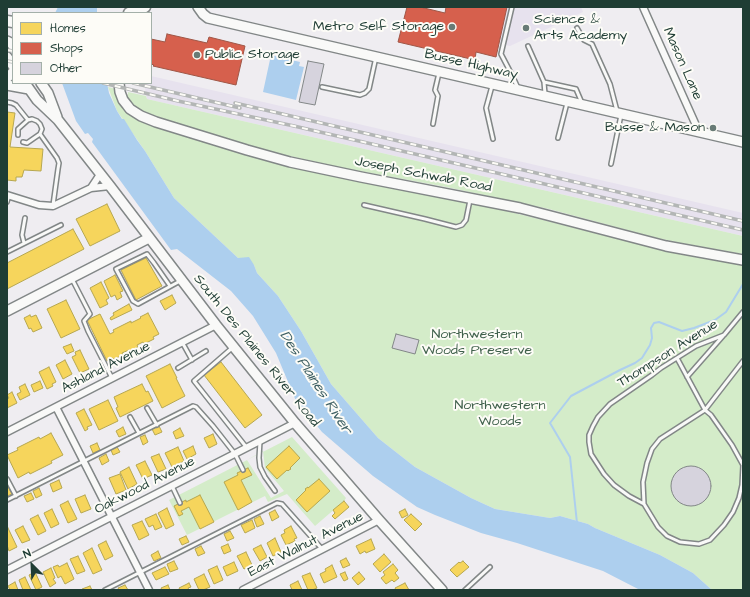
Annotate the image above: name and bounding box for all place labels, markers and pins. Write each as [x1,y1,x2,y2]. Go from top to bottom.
place label: Science & Arts Academy [534,12,627,44]
place label: Metro Self Storage [313,19,444,35]
marker: Metro Self Storage [447,22,457,32]
marker: Science & Arts Academy [521,23,531,33]
place label: Public Storage [205,47,300,63]
marker: Public Storage [192,50,202,60]
place label: Busse & Mason [605,120,705,136]
marker: Busse & Mason [708,123,718,133]

